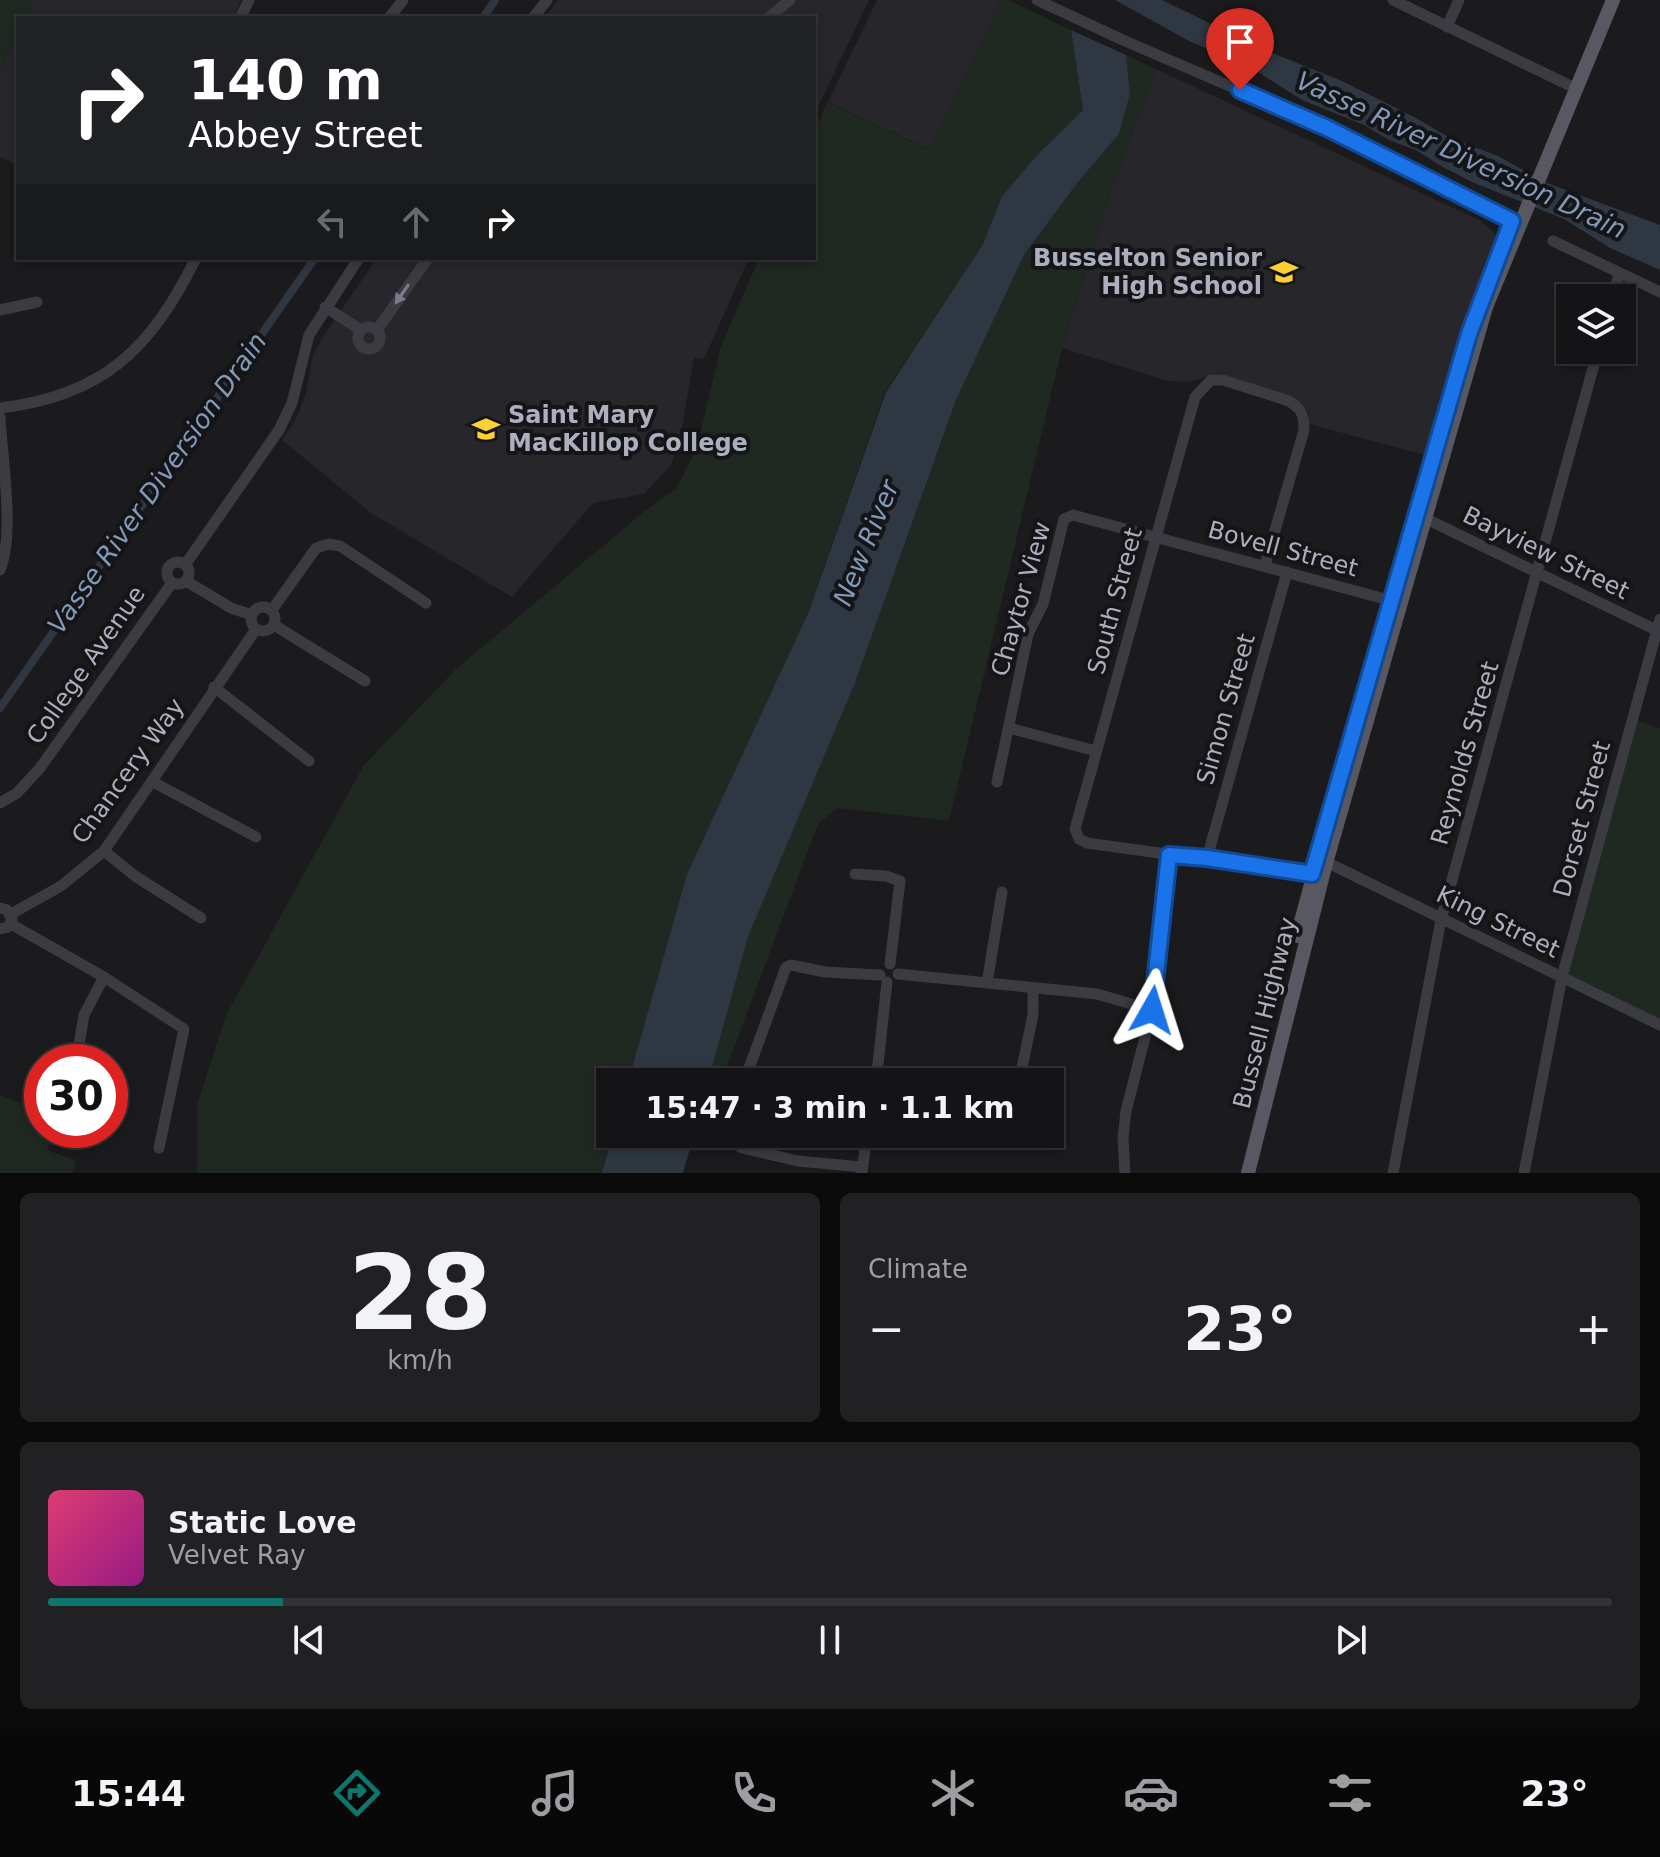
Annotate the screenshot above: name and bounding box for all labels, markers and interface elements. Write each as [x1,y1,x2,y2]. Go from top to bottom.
pin [1206,8,1274,90]
icon: arrive [1218,20,1262,64]
text: 140 m [188,47,383,112]
icon: right [56,48,160,152]
water label: Vasse River Diversion Drain [1291,65,1631,245]
text: Abbey Street [188,114,423,155]
icon: left [310,200,354,244]
icon: ahead [394,200,438,244]
icon: right [478,200,522,244]
place label: Busselton Senior High School [1033,244,1262,300]
school or university icon: Busselton Senior High School [1269,257,1299,287]
one-way arrow [395,283,410,304]
map controls [1556,284,1636,364]
button: layers [1556,284,1636,364]
water label: Vasse River Diversion Drain [41,327,273,639]
place label: Saint Mary MacKillop College [508,401,748,457]
school or university icon: Saint Mary MacKillop College [471,414,501,444]
water label: New River [827,474,906,610]
street label: Bayview Street [1458,501,1634,605]
street label: Bovell Street [1205,516,1361,582]
street label: Chaytor View [986,519,1056,679]
street label: South Street [1082,525,1148,677]
street label: College Avenue [21,581,151,749]
street label: Simon Street [1191,630,1261,788]
street label: Reynolds Street [1425,658,1505,848]
street label: Chancery Way [66,693,190,849]
street label: Dorset Street [1548,738,1616,900]
street label: King Street [1432,880,1564,964]
street label: Bussell Highway [1228,914,1302,1112]
position arrow [1110,968,1194,1052]
speed limit sign: 30 [24,1044,128,1148]
text: 15:47 · 3 min · 1.1 km [645,1090,1015,1125]
text: 28 [348,1232,492,1354]
text: Climate [868,1254,968,1284]
text: 23° [1183,1294,1297,1364]
text: − [868,1303,905,1354]
text: + [1575,1303,1612,1354]
text: km/h [387,1345,453,1375]
text: Static Love [168,1505,357,1540]
text: Velvet Ray [168,1540,306,1570]
icon: previous [287,1618,331,1662]
icon: pause [808,1618,852,1662]
icon: next [1329,1618,1373,1662]
icon: directions [329,1765,385,1821]
icon: music [527,1765,583,1821]
icon: phone [726,1765,782,1821]
icon: climate [925,1765,981,1821]
icon: car [1123,1765,1179,1821]
icon: filters [1322,1765,1378,1821]
text: 15:44 [71,1773,186,1814]
text: 23° [1521,1773,1589,1814]

